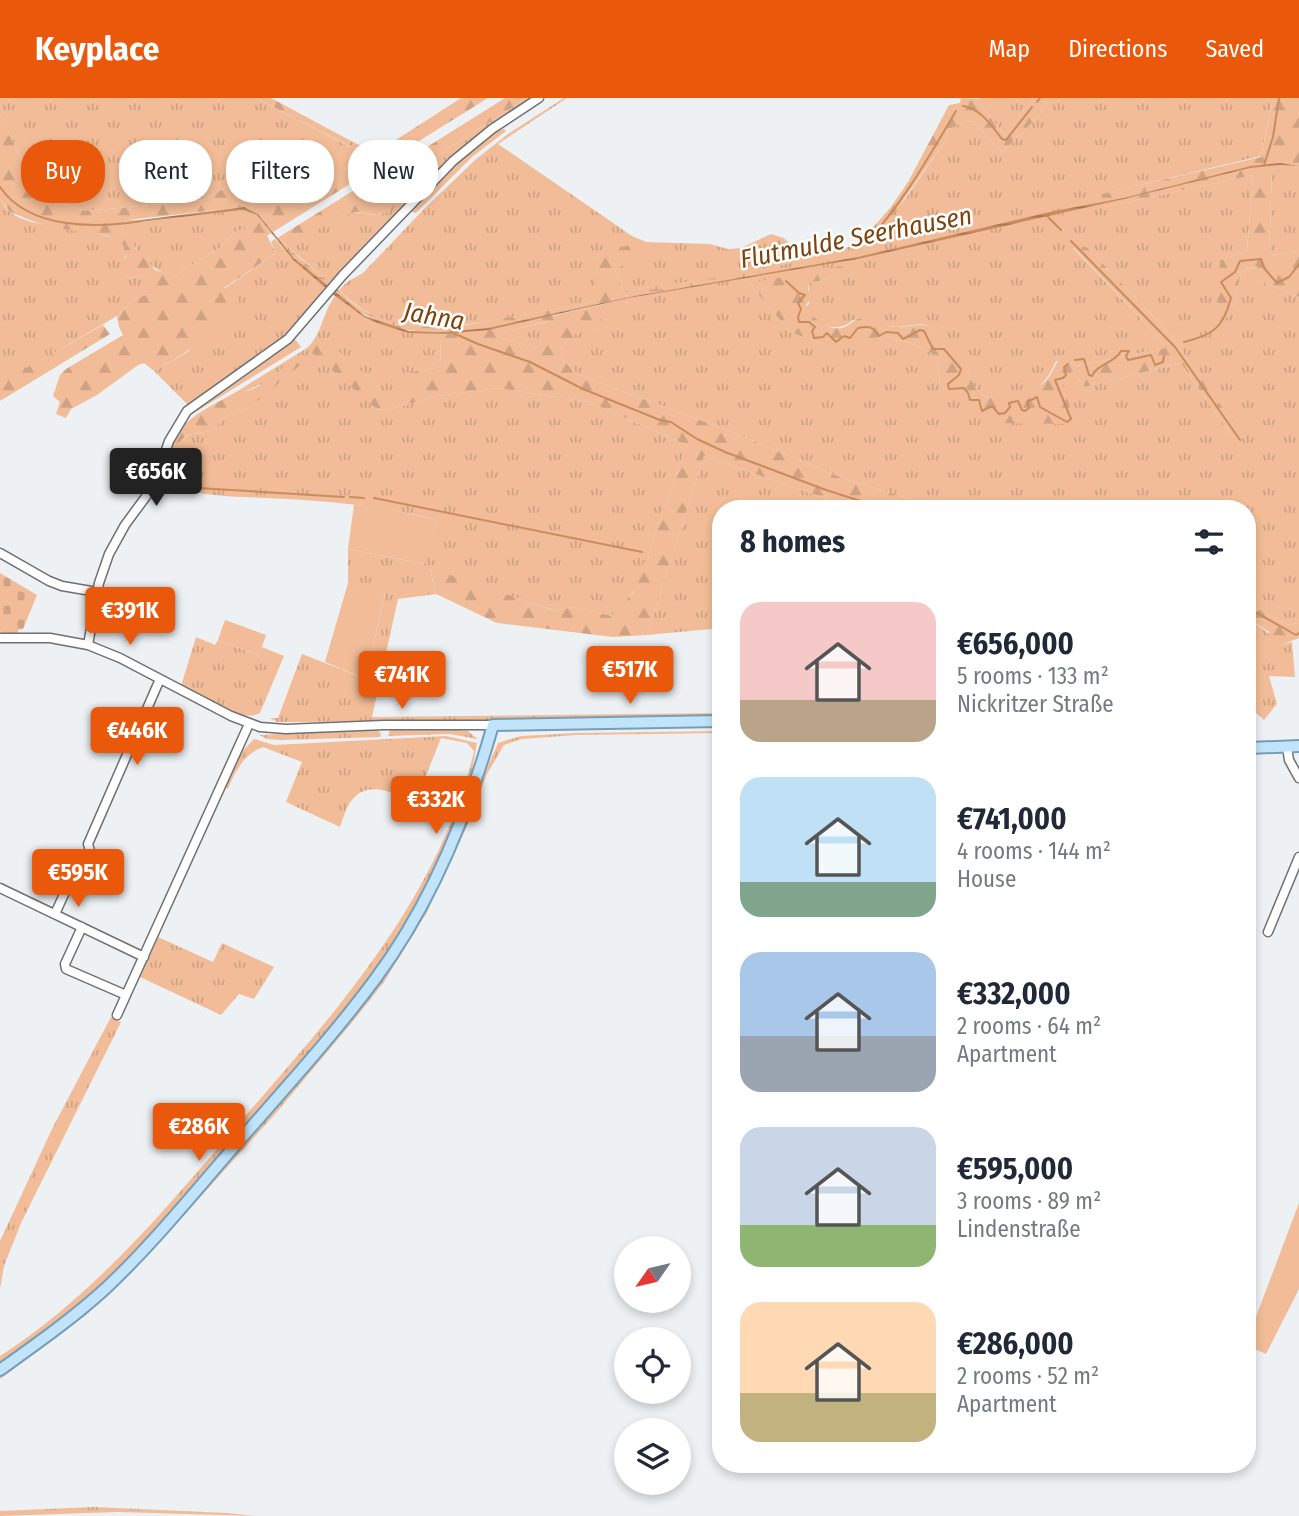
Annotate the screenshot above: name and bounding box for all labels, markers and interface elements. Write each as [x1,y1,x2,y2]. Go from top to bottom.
text: Keyplace [35,29,159,69]
text: Map [989,35,1030,63]
text: Directions [1068,35,1167,63]
text: Saved [1205,35,1264,63]
chip: Buy [21,140,105,203]
chip: Rent [119,140,212,203]
chip: Filters [226,140,334,203]
chip: New [348,140,438,203]
water label: Flutmulde Seerhausen [737,200,975,275]
water label: Jahna [399,296,467,337]
pin: €656K [107,448,205,508]
text: €656K [126,457,186,485]
icon: filters [1190,523,1228,561]
text: 8 homes [740,524,845,560]
pin: €391K [81,588,179,647]
text: €391K [101,596,159,624]
text: €656,000 [957,626,1074,662]
icon: home [796,630,880,714]
pin: €517K [581,646,679,706]
pin: €741K [353,652,451,711]
text: €517K [602,655,658,683]
text: €741K [375,660,429,688]
text: 5 rooms · 133 m² [957,662,1109,690]
text: Nickritzer Straße [957,690,1114,718]
pin: €446K [88,708,186,767]
text: €446K [107,716,167,744]
pin: €332K [387,776,485,836]
text: €332K [407,785,465,813]
text: €741,000 [957,801,1067,837]
icon: home [796,805,880,889]
text: 4 rooms · 144 m² [957,837,1111,865]
pin: €595K [29,850,127,909]
text: €595K [48,858,108,886]
text: House [957,865,1016,893]
text: €332,000 [957,976,1071,1012]
icon: home [796,980,880,1064]
text: 2 rooms · 64 m² [957,1012,1101,1040]
text: Apartment [957,1040,1057,1068]
pin: €286K [150,1104,248,1163]
text: €286K [169,1112,229,1140]
text: €595,000 [957,1151,1073,1187]
icon: home [796,1155,880,1239]
text: 3 rooms · 89 m² [957,1187,1101,1215]
text: Lindenstraße [957,1215,1081,1243]
north arrow [614,1236,691,1312]
map controls [614,1236,691,1495]
text: €286,000 [957,1326,1074,1362]
button: locate [614,1327,691,1404]
icon: home [796,1330,880,1414]
text: 2 rooms · 52 m² [957,1362,1099,1390]
text: Apartment [957,1390,1057,1418]
button: layers [614,1418,691,1495]

